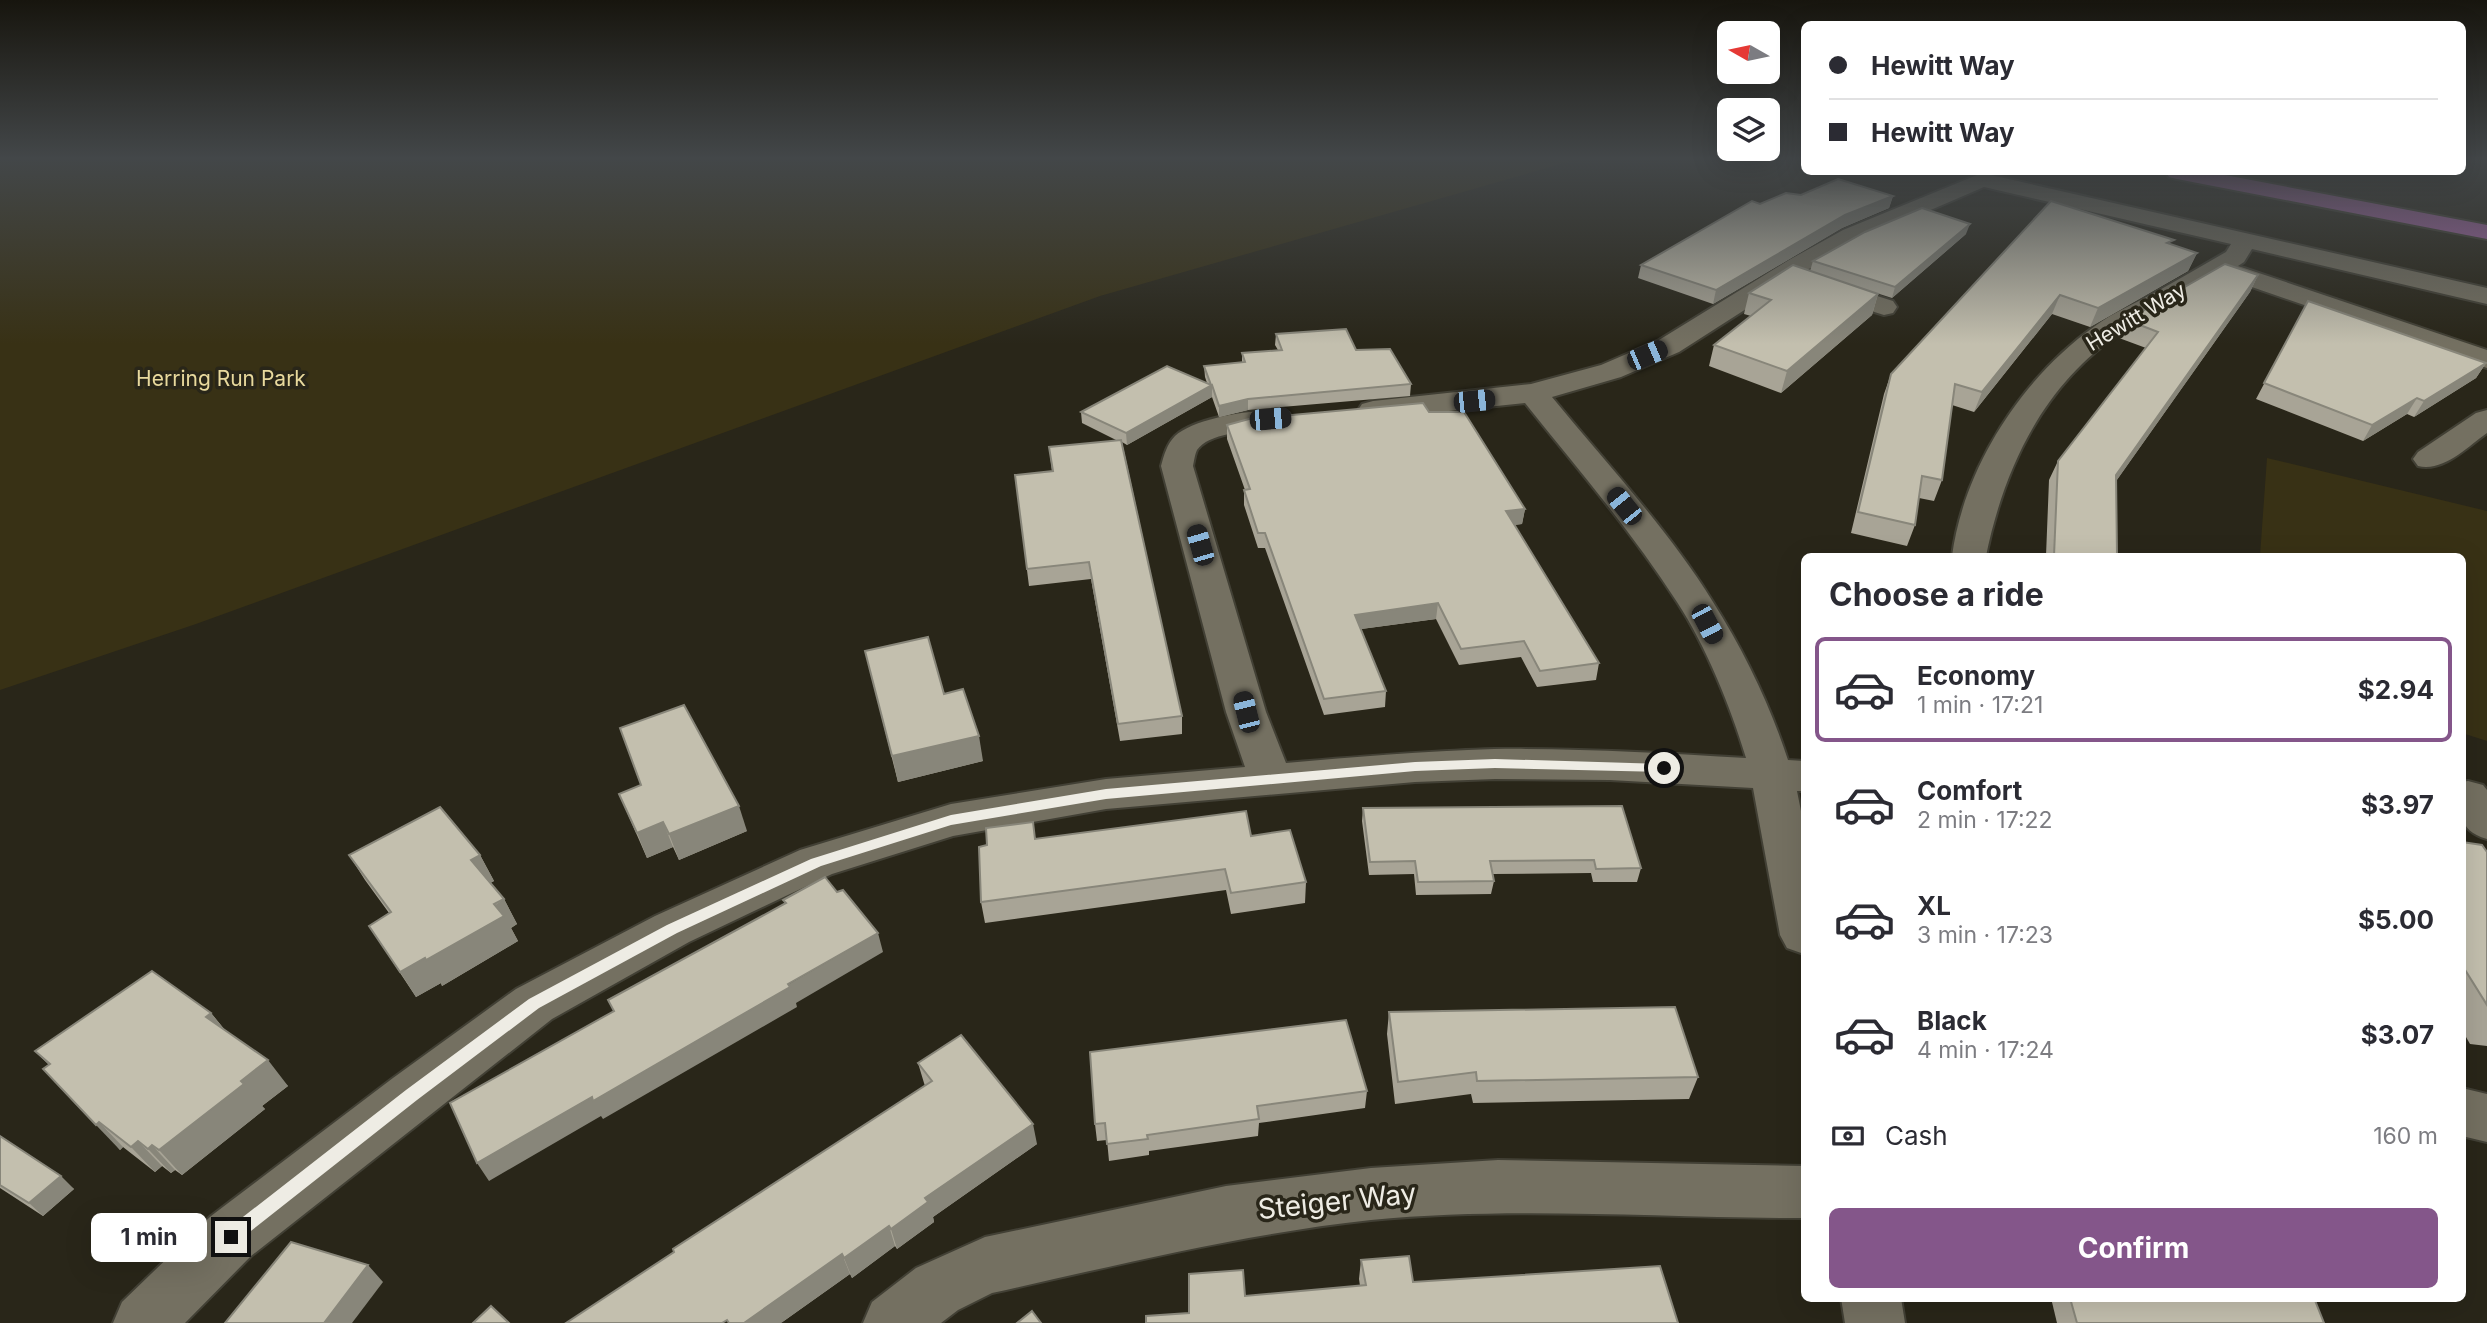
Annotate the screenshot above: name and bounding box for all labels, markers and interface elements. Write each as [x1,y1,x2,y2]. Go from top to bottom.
north arrow [1717,21,1780,84]
map controls [1717,21,1780,161]
text: Hewitt Way [1871,50,2015,81]
button: layers [1717,98,1780,161]
text: Hewitt Way [1871,117,2015,148]
street label: Hewitt Way [2081,277,2190,356]
car [1624,337,1671,373]
park label: Herring Run Park [136,366,306,391]
car [1453,388,1496,414]
car [1249,407,1292,431]
car [1603,483,1646,529]
car [1185,522,1216,568]
text: Choose a ride [1829,575,2044,614]
car [1688,601,1727,647]
icon: car [1833,658,1896,721]
text: Economy [1917,660,2035,691]
text: $2.94 [2358,674,2434,705]
car [1231,689,1262,735]
text: 1 min · 17:21 [1917,691,2043,719]
route start [1648,752,1680,784]
icon: car [1833,773,1896,836]
text: Comfort [1917,775,2022,806]
text: $3.97 [2361,789,2434,820]
text: 2 min · 17:22 [1917,806,2053,834]
icon: car [1833,888,1896,951]
text: XL [1917,890,1951,921]
text: $5.00 [2358,904,2434,935]
text: 3 min · 17:23 [1917,921,2053,949]
icon: car [1833,1003,1896,1066]
text: Black [1917,1005,1987,1036]
text: $3.07 [2361,1019,2434,1050]
text: 4 min · 17:24 [1917,1036,2054,1064]
icon: cash [1829,1117,1867,1155]
text: Cash [1885,1120,1948,1151]
text: 160 m [2373,1122,2438,1150]
street label: Steiger Way [1256,1176,1418,1226]
button: Confirm [1829,1208,2438,1288]
callout: 1 min [91,1212,206,1262]
route end [215,1221,247,1253]
text: 1 min [121,1223,177,1251]

